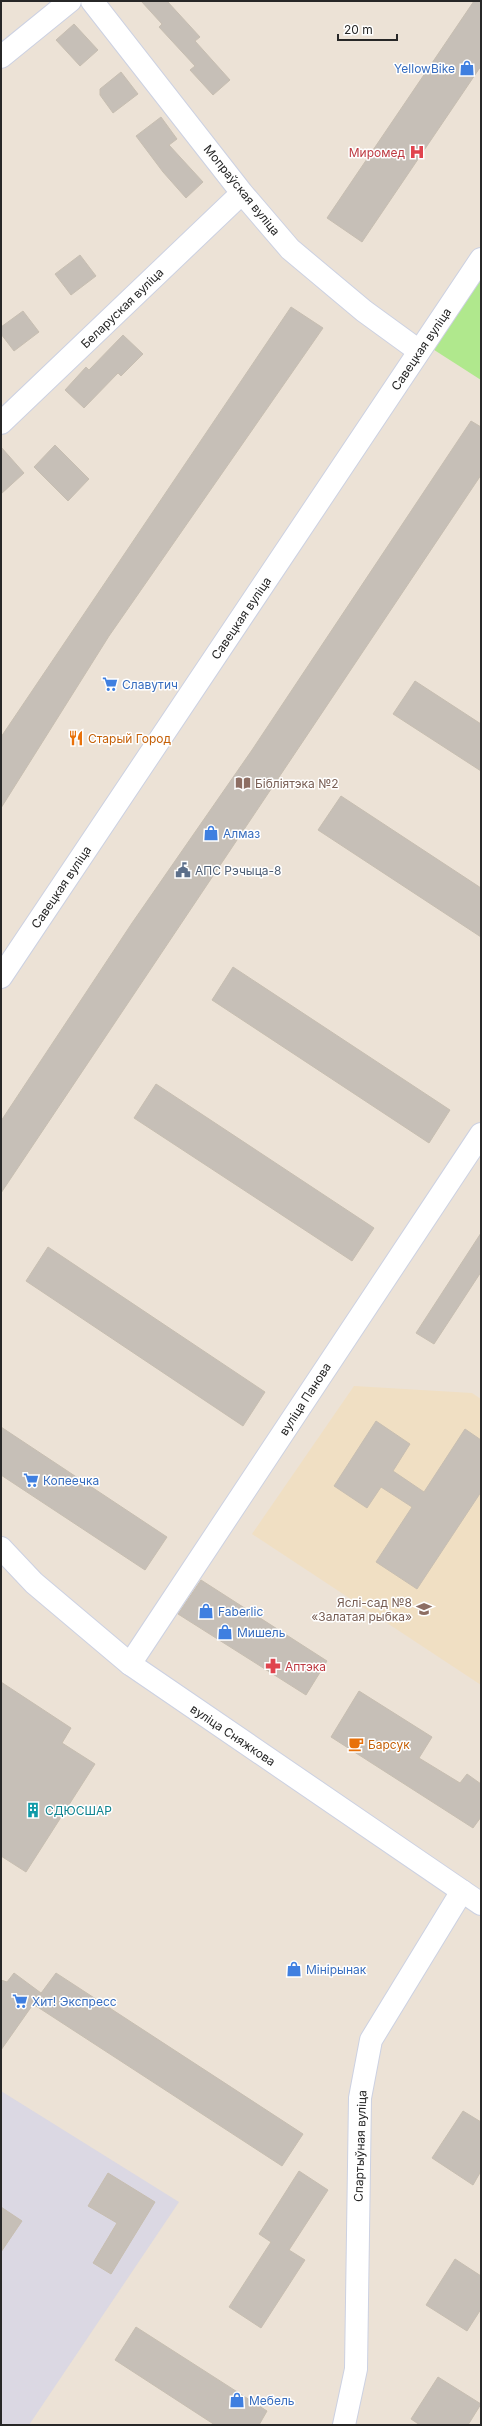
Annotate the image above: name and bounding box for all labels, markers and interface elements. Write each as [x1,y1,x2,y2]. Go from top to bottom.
scale bar [338,16,397,42]
text: 20 m [344,22,373,37]
shop icon: YellowBike [458,59,476,77]
place label: YellowBike [394,61,455,76]
street label: Мопраўская вуліца [201,142,283,238]
hospital icon: Миромед [408,143,426,161]
place label: Миромед [349,145,405,160]
street label: Беларуская вуліца [78,265,166,351]
street label: Савецкая вуліца [388,305,454,393]
street label: Савецкая вуліца [208,574,274,662]
supermarket icon: Славутич [101,675,119,693]
place label: Славутич [122,677,178,692]
restaurant icon: Старый Город [67,729,85,747]
place label: Старый Город [88,731,171,746]
library icon: Бібліятэка №2 [234,774,252,792]
place label: Бібліятэка №2 [255,776,339,791]
shop icon: Алмаз [202,824,220,842]
place label: Алмаз [223,826,260,841]
street label: Савецкая вуліца [28,843,94,931]
public building icon: АПС Рэчыца-8 [174,861,192,879]
place label: АПС Рэчыца-8 [195,863,282,878]
street label: вуліца Панова [276,1360,334,1438]
supermarket icon: Копеечка [22,1471,40,1489]
place label: Копеечка [43,1473,99,1488]
place label: Яслі-сад №8 «Залатая рыбка» [311,1595,412,1624]
school or university icon: Яслі-сад №8 «Залатая рыбка» [415,1600,433,1618]
shop icon: Faberlic [197,1602,215,1620]
place label: Faberlic [218,1604,263,1619]
shop icon: Мишель [216,1623,234,1641]
place label: Мишель [237,1625,286,1640]
pharmacy icon: Аптэка [264,1657,282,1675]
place label: Аптэка [285,1659,326,1674]
street label: вуліца Сняжкова [188,1701,278,1769]
cafe icon: Барсук [347,1735,365,1753]
place label: Барсук [368,1737,410,1752]
building icon: СДЮСШАР [24,1801,42,1819]
place label: СДЮСШАР [45,1803,112,1818]
shop icon: Мінірынак [285,1960,303,1978]
place label: Мінірынак [306,1962,367,1977]
supermarket icon: Хит! Экспресс [11,1992,29,2010]
place label: Хит! Экспресс [32,1994,117,2009]
street label: Спартыўная вуліца [351,2090,369,2202]
shop icon: Мебель [228,2391,246,2409]
place label: Мебель [249,2393,295,2408]

